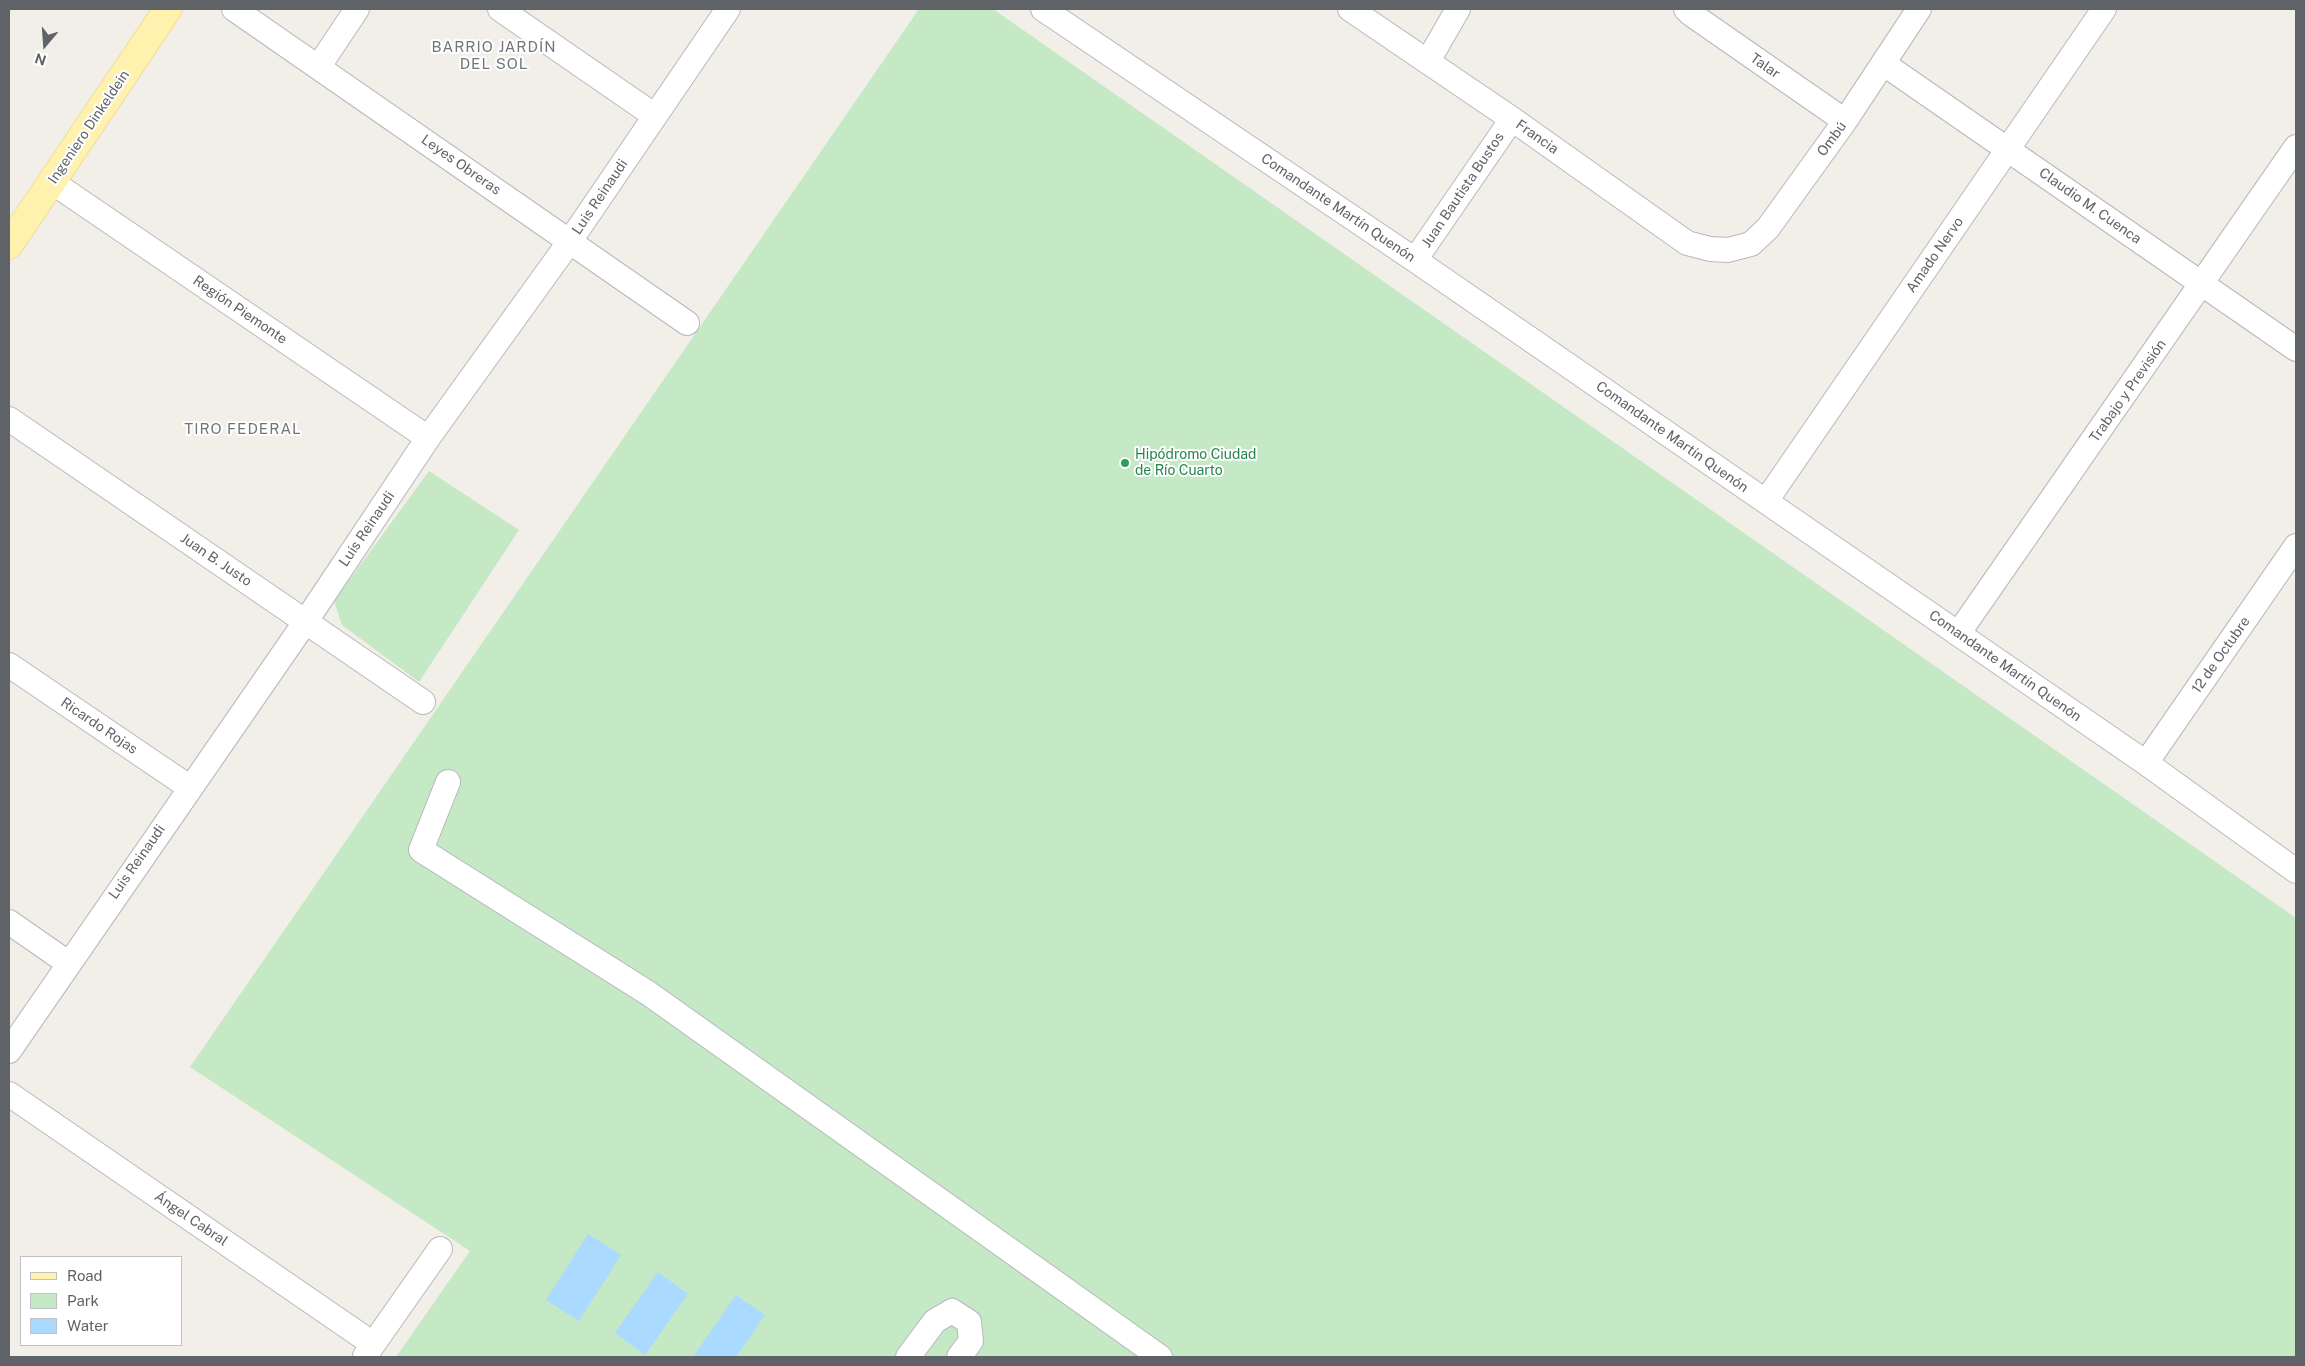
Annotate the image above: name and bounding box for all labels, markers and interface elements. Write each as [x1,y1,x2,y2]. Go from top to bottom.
north arrow [20,20,70,70]
district label: BARRIO JARDÍN DEL SOL [430,38,558,73]
text: N [33,50,48,69]
street label: Talar [1747,50,1783,82]
street label: Ingeniero Dinkeldein [45,67,133,187]
street label: Francia [1512,116,1562,158]
street label: Ombú [1814,118,1850,160]
street label: Juan Bautista Bustos [1418,129,1508,251]
street label: Leyes Obreras [418,131,504,199]
street label: Comandante Martín Quenón [1258,150,1418,266]
street label: Luis Reinaudi [569,156,631,238]
street label: Claudio M. Cuenca [2036,164,2144,248]
street label: Amado Nervo [1903,214,1967,296]
street label: Región Piemonte [190,272,290,348]
street label: Trabajo y Previsión [2086,336,2170,446]
street label: Comandante Martín Quenón [1593,378,1751,496]
district label: TIRO FEDERAL [183,420,303,438]
place label: Hipódromo Ciudad de Río Cuarto [1135,447,1256,480]
marker: Hipódromo Ciudad de Río Cuarto [1119,457,1131,469]
street label: Luis Reinaudi [336,488,398,570]
street label: Juan B. Justo [177,530,255,590]
street label: Comandante Martín Quenón [1926,607,2084,725]
street label: 12 de Octubre [2188,613,2254,697]
street label: Ricardo Rojas [58,694,140,758]
street label: Luis Reinaudi [105,822,169,902]
street label: Ángel Cabral [151,1188,231,1250]
legend [20,1256,182,1346]
text: Road [67,1267,103,1284]
text: Park [67,1292,99,1309]
text: Water [67,1317,109,1334]

